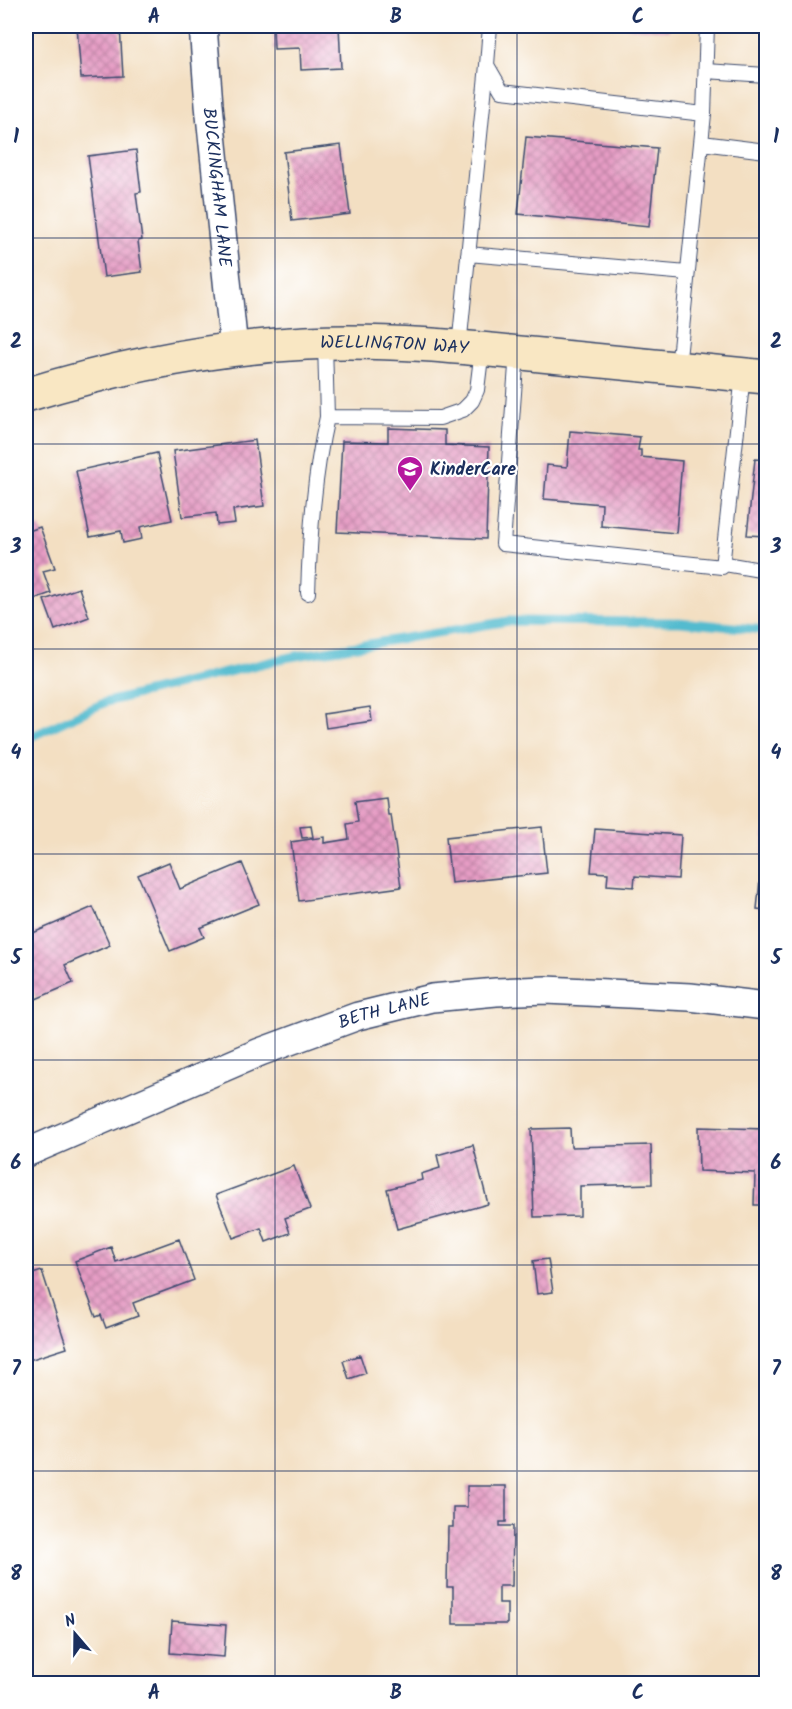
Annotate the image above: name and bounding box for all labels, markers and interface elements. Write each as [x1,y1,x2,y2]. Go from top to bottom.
text: A [148,2,160,34]
text: B [390,2,402,34]
text: C [632,2,644,34]
street label: BUCKINGHAM LANE [193,106,239,269]
text: 1 [13,122,19,154]
text: 1 [773,122,779,154]
text: 2 [10,327,22,359]
text: 2 [770,327,782,359]
street label: WELLINGTON WAY [320,329,470,364]
school or university icon: KinderCare [395,454,425,492]
place label: KinderCare [430,456,516,485]
text: 3 [10,532,22,564]
text: 3 [770,532,782,564]
text: 4 [11,738,22,770]
text: 4 [771,738,782,770]
text: 5 [10,943,23,975]
text: 5 [770,943,783,975]
street label: BETH LANE [334,986,434,1038]
text: 6 [11,1148,22,1180]
text: 6 [771,1148,782,1180]
text: 7 [11,1354,21,1386]
text: 7 [771,1354,781,1386]
text: 8 [10,1559,22,1591]
text: 8 [770,1559,782,1591]
north arrow [45,1604,105,1664]
text: N [61,1608,79,1635]
text: A [148,1678,160,1709]
text: B [390,1678,402,1709]
text: C [632,1678,644,1709]

